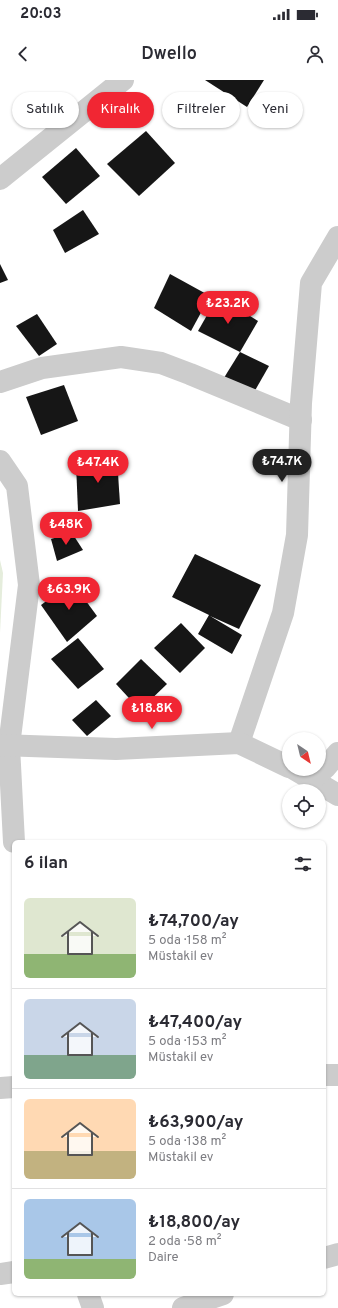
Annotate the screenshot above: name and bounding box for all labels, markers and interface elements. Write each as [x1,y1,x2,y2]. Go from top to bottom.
text: 20:03 [20,5,62,24]
icon: back [12,43,34,65]
text: Dwello [141,43,197,66]
icon: person [304,43,326,65]
chip: Satılık [12,92,79,128]
chip: Kiralık [87,92,154,128]
chip: Filtreler [162,92,240,128]
chip: Yeni [248,92,303,128]
pin: ₺23.2K [195,291,261,325]
text: ₺23.2K [206,296,250,312]
pin: ₺74.7K [249,449,315,483]
pin: ₺47.4K [65,450,131,484]
text: ₺74.7K [262,454,302,470]
text: ₺47.4K [77,455,119,471]
pin: ₺48K [42,512,90,546]
text: ₺48K [49,517,83,533]
pin: ₺63.9K [36,577,102,611]
text: ₺63.9K [47,582,91,598]
pin: ₺18.8K [119,696,185,730]
text: ₺18.8K [131,701,173,717]
north arrow [282,732,326,776]
map controls [282,732,326,828]
button: locate [282,784,326,828]
text: 6 ilan [24,853,68,875]
icon: filters [292,853,314,875]
text: ₺74,700/ay [148,911,239,933]
icon: home [56,914,104,962]
text: 5 oda · 158 m² [148,933,226,949]
text: Müstakil ev [148,949,213,965]
text: ₺47,400/ay [148,1012,242,1034]
icon: home [56,1015,104,1063]
text: 5 oda · 153 m² [148,1034,226,1050]
text: Müstakil ev [148,1050,213,1066]
text: ₺63,900/ay [148,1112,243,1134]
icon: home [56,1115,104,1163]
text: 5 oda · 138 m² [148,1134,226,1150]
text: Müstakil ev [148,1150,213,1166]
text: ₺18,800/ay [148,1212,240,1234]
icon: home [56,1215,104,1263]
text: 2 oda · 58 m² [148,1234,222,1250]
text: Daire [148,1250,179,1266]

